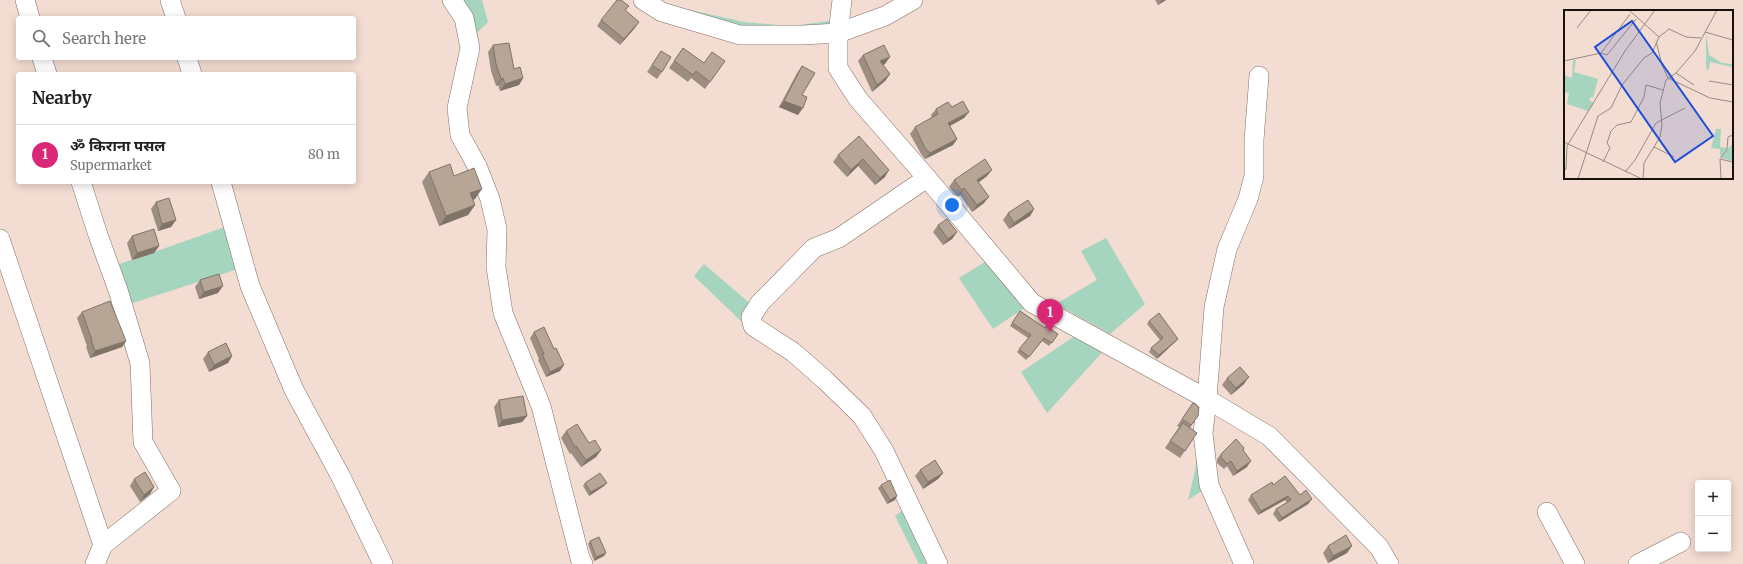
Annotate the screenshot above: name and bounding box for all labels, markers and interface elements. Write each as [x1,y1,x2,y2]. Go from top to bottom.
inset map [1564,10,1733,179]
search box [16,16,356,60]
icon: search [30,27,52,49]
text: Search here [62,29,146,48]
text: Nearby [32,87,92,109]
text: ॐ किराना पसल [70,136,165,155]
text: 1 [42,146,48,163]
text: 80 m [308,146,340,163]
text: Supermarket [70,157,152,174]
your location [942,195,962,215]
pin: 1 [1037,299,1063,332]
map controls [1695,480,1731,552]
button: + [1695,480,1731,516]
button: − [1695,516,1731,552]

